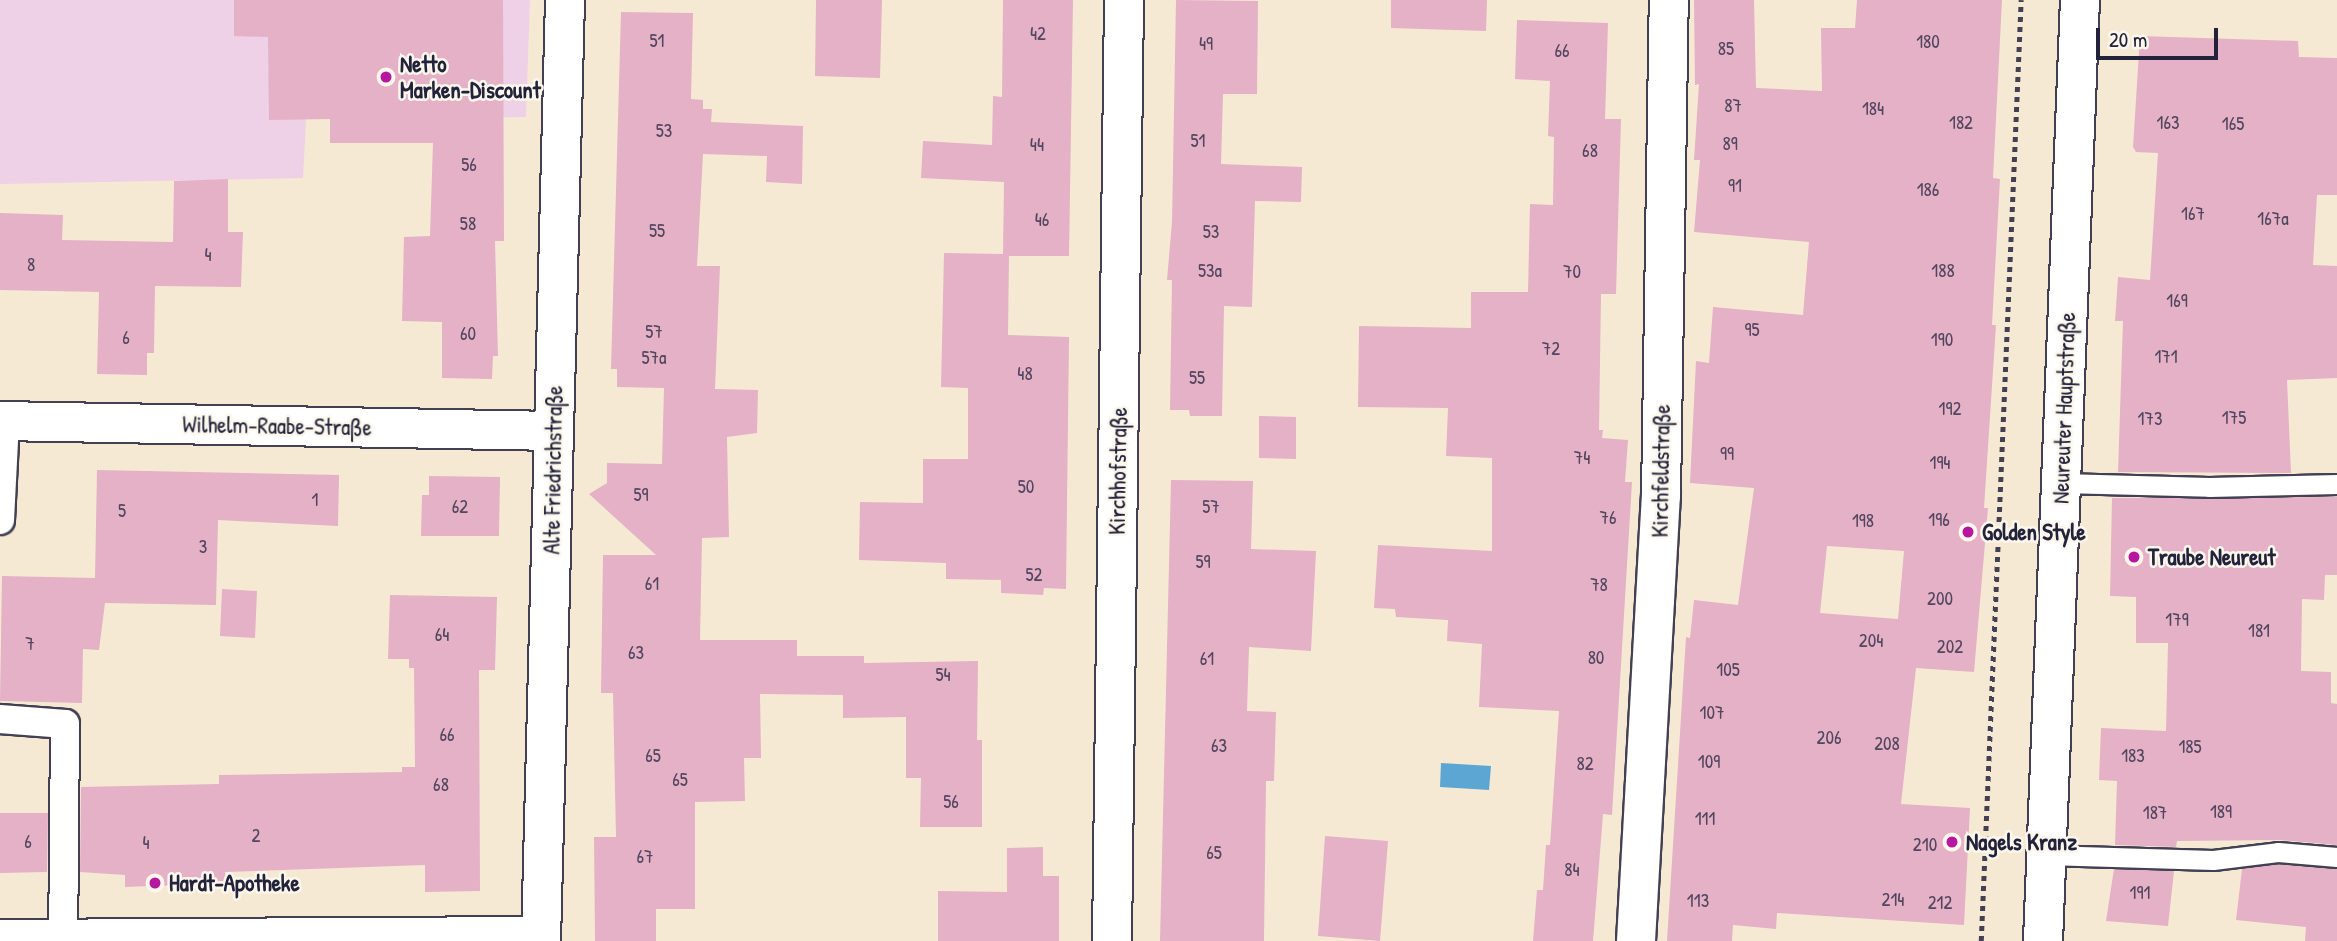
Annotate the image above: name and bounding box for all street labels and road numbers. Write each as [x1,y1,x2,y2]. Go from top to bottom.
street label: Neureuter Hauptstraße [2047,312,2081,504]
street label: Alte Friedrichstraße [538,385,568,555]
street label: Kirchfeldstraße [1646,404,1676,538]
street label: Kirchhofstraße [1103,407,1133,535]
street label: Wilhelm-Raabe-Straße [182,411,372,441]

